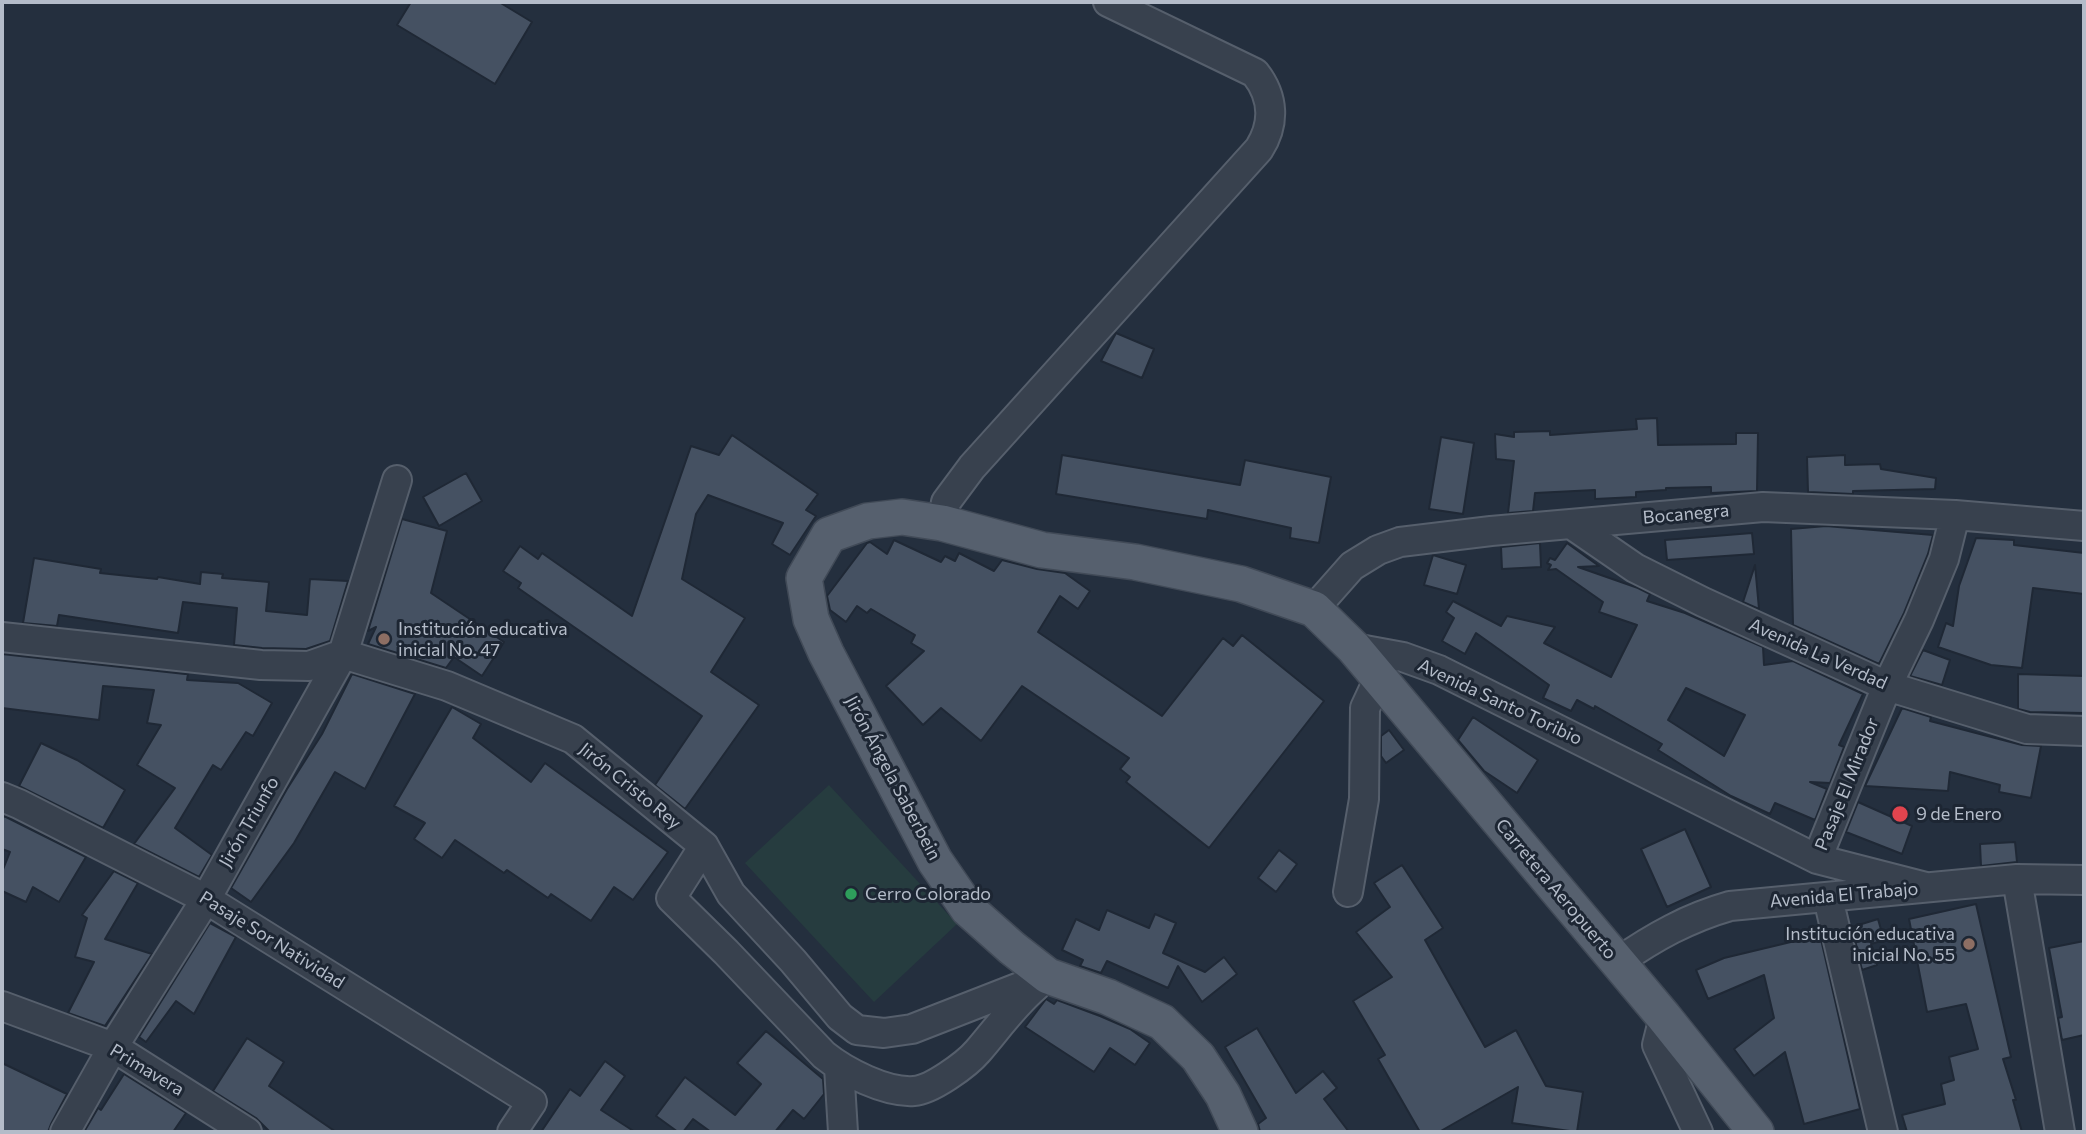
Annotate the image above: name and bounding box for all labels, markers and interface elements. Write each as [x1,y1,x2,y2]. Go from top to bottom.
street label: Bocanegra [1642,499,1730,529]
street label: Avenida La Verdad [1745,614,1891,694]
place label: Institución educativa inicial No. 47 [398,618,568,660]
marker: Institución educativa inicial No. 47 [376,631,392,647]
street label: Avenida Santo Toribio [1414,654,1586,750]
street label: Jirón Ángela Saberbein [841,692,945,864]
street label: Pasaje El Mirador [1811,715,1883,853]
street label: Jirón Cristo Rey [575,738,685,834]
street label: Jirón Triunfo [214,773,284,871]
place label: 9 de Enero [1916,803,2002,825]
marker: 9 de Enero [1890,804,1910,824]
street label: Carretera Aeropuerto [1491,815,1621,963]
street label: Avenida El Trabajo [1769,878,1919,912]
place label: Cerro Colorado [865,883,991,905]
marker: Cerro Colorado [843,886,859,902]
street label: Pasaje Sor Natividad [196,887,348,993]
place label: Institución educativa inicial No. 55 [1785,923,1955,965]
marker: Institución educativa inicial No. 55 [1961,936,1977,952]
street label: Primavera [106,1039,188,1101]

